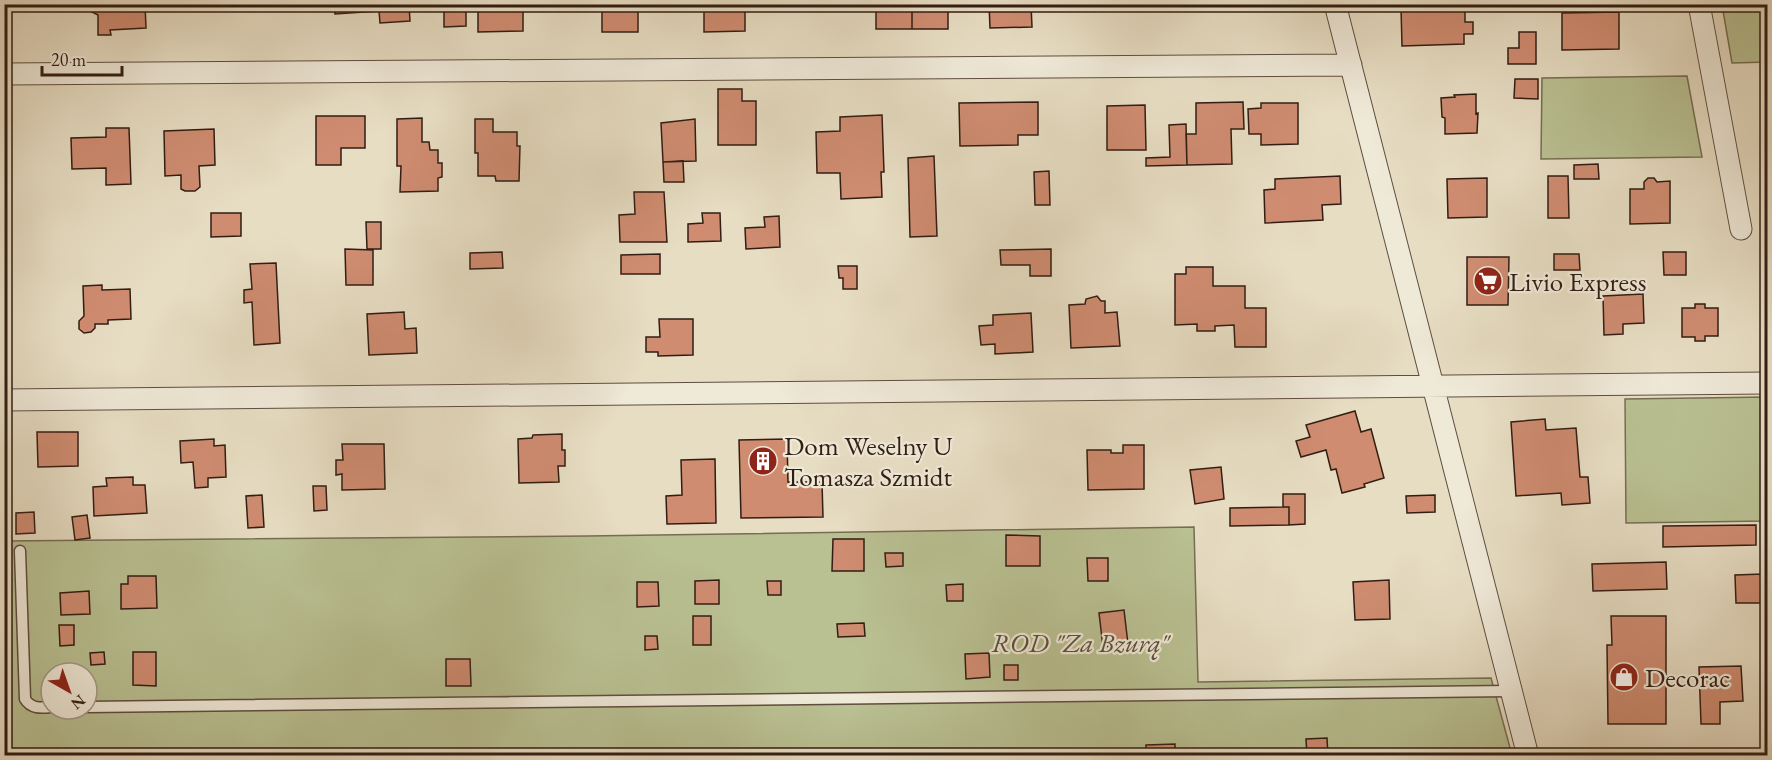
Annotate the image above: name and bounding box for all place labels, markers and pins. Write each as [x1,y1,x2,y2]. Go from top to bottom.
place label: Livio Express [1509,264,1646,299]
supermarket icon: Livio Express [1472,265,1504,297]
place label: Dom Weselny U Tomasza Szmidt [784,428,953,494]
building icon: Dom Weselny U Tomasza Szmidt [747,445,779,477]
place label: Decorac [1645,660,1730,695]
shop icon: Decorac [1608,661,1640,693]

